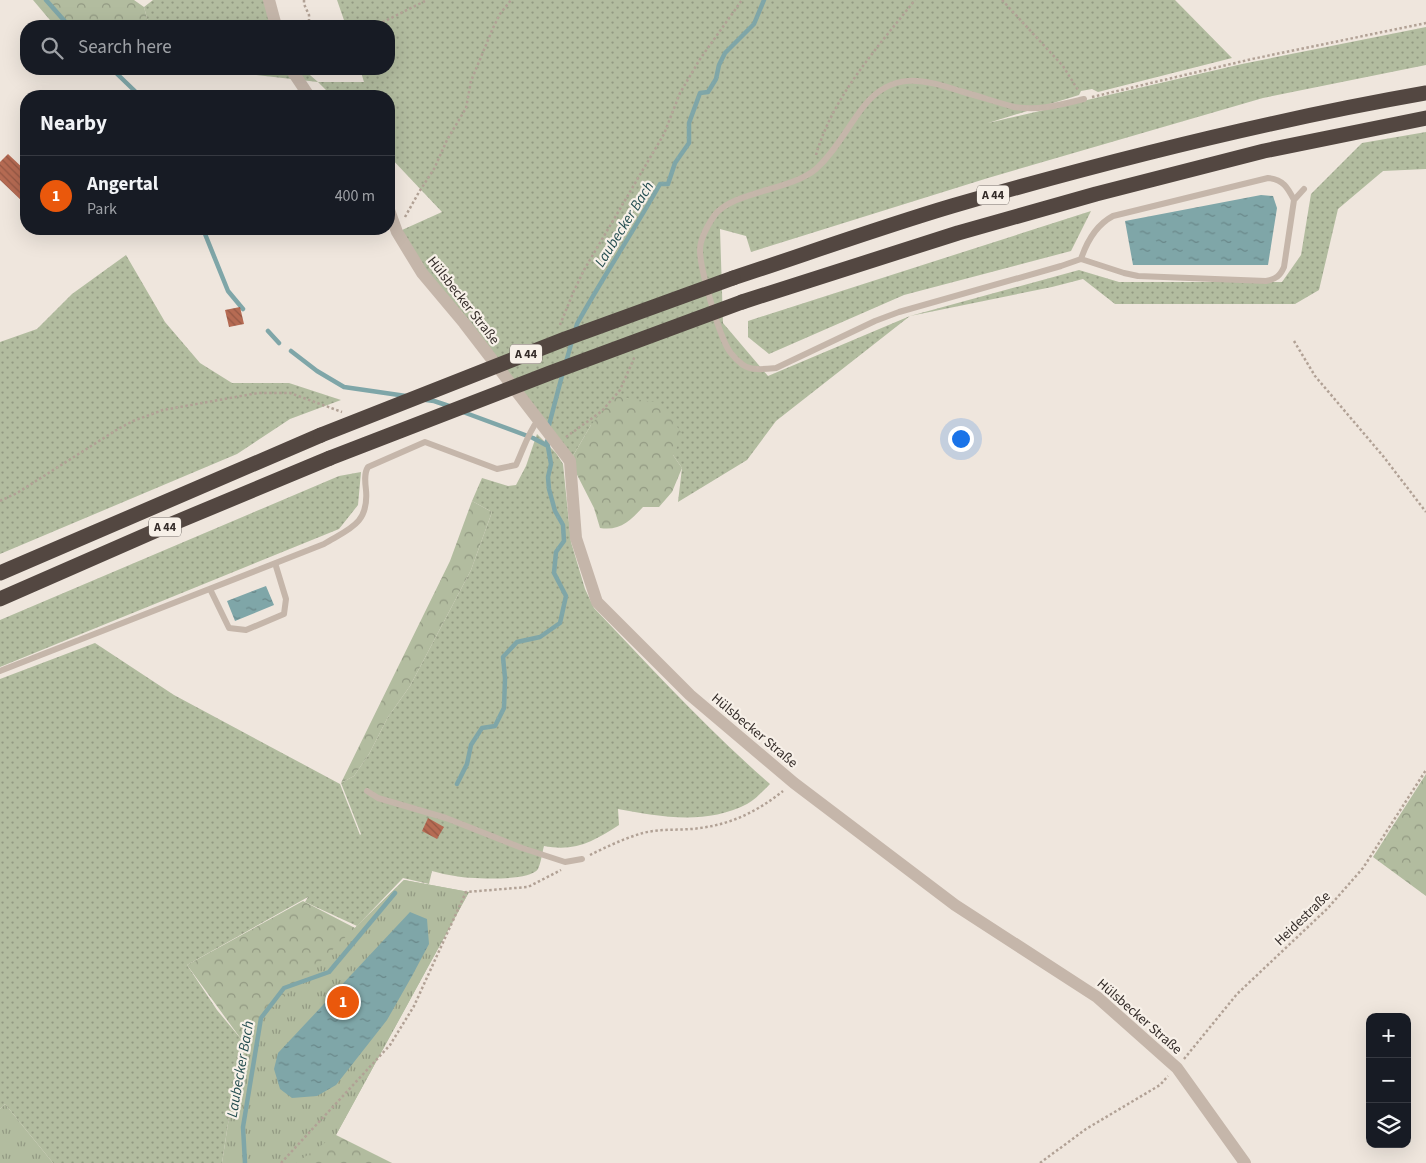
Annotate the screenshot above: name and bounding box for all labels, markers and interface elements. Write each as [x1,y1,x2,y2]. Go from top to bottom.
search box [20,20,395,75]
icon: search [38,34,66,62]
text: Search here [78,34,172,61]
text: Nearby [40,108,107,138]
text: Angertal [87,171,158,198]
water label: Laubecker Bach [590,177,659,271]
text: 1 [52,185,60,207]
text: 400 m [335,185,375,207]
road number: A 44 [977,186,1009,204]
text: Park [87,198,117,220]
street label: Hülsbecker Straße [422,252,504,349]
road number: A 44 [510,344,542,364]
your location [948,426,974,452]
road number: A 44 [149,518,181,536]
street label: Hülsbecker Straße [707,689,802,773]
street label: Heidestraße [1270,887,1335,951]
street label: Hülsbecker Straße [1092,974,1186,1059]
pin: 1 [327,983,359,1021]
map controls [1366,1013,1411,1148]
button: + [1366,1013,1411,1058]
water label: Laubecker Bach [222,1019,259,1119]
button: − [1366,1058,1411,1103]
button: layers [1366,1103,1411,1148]

